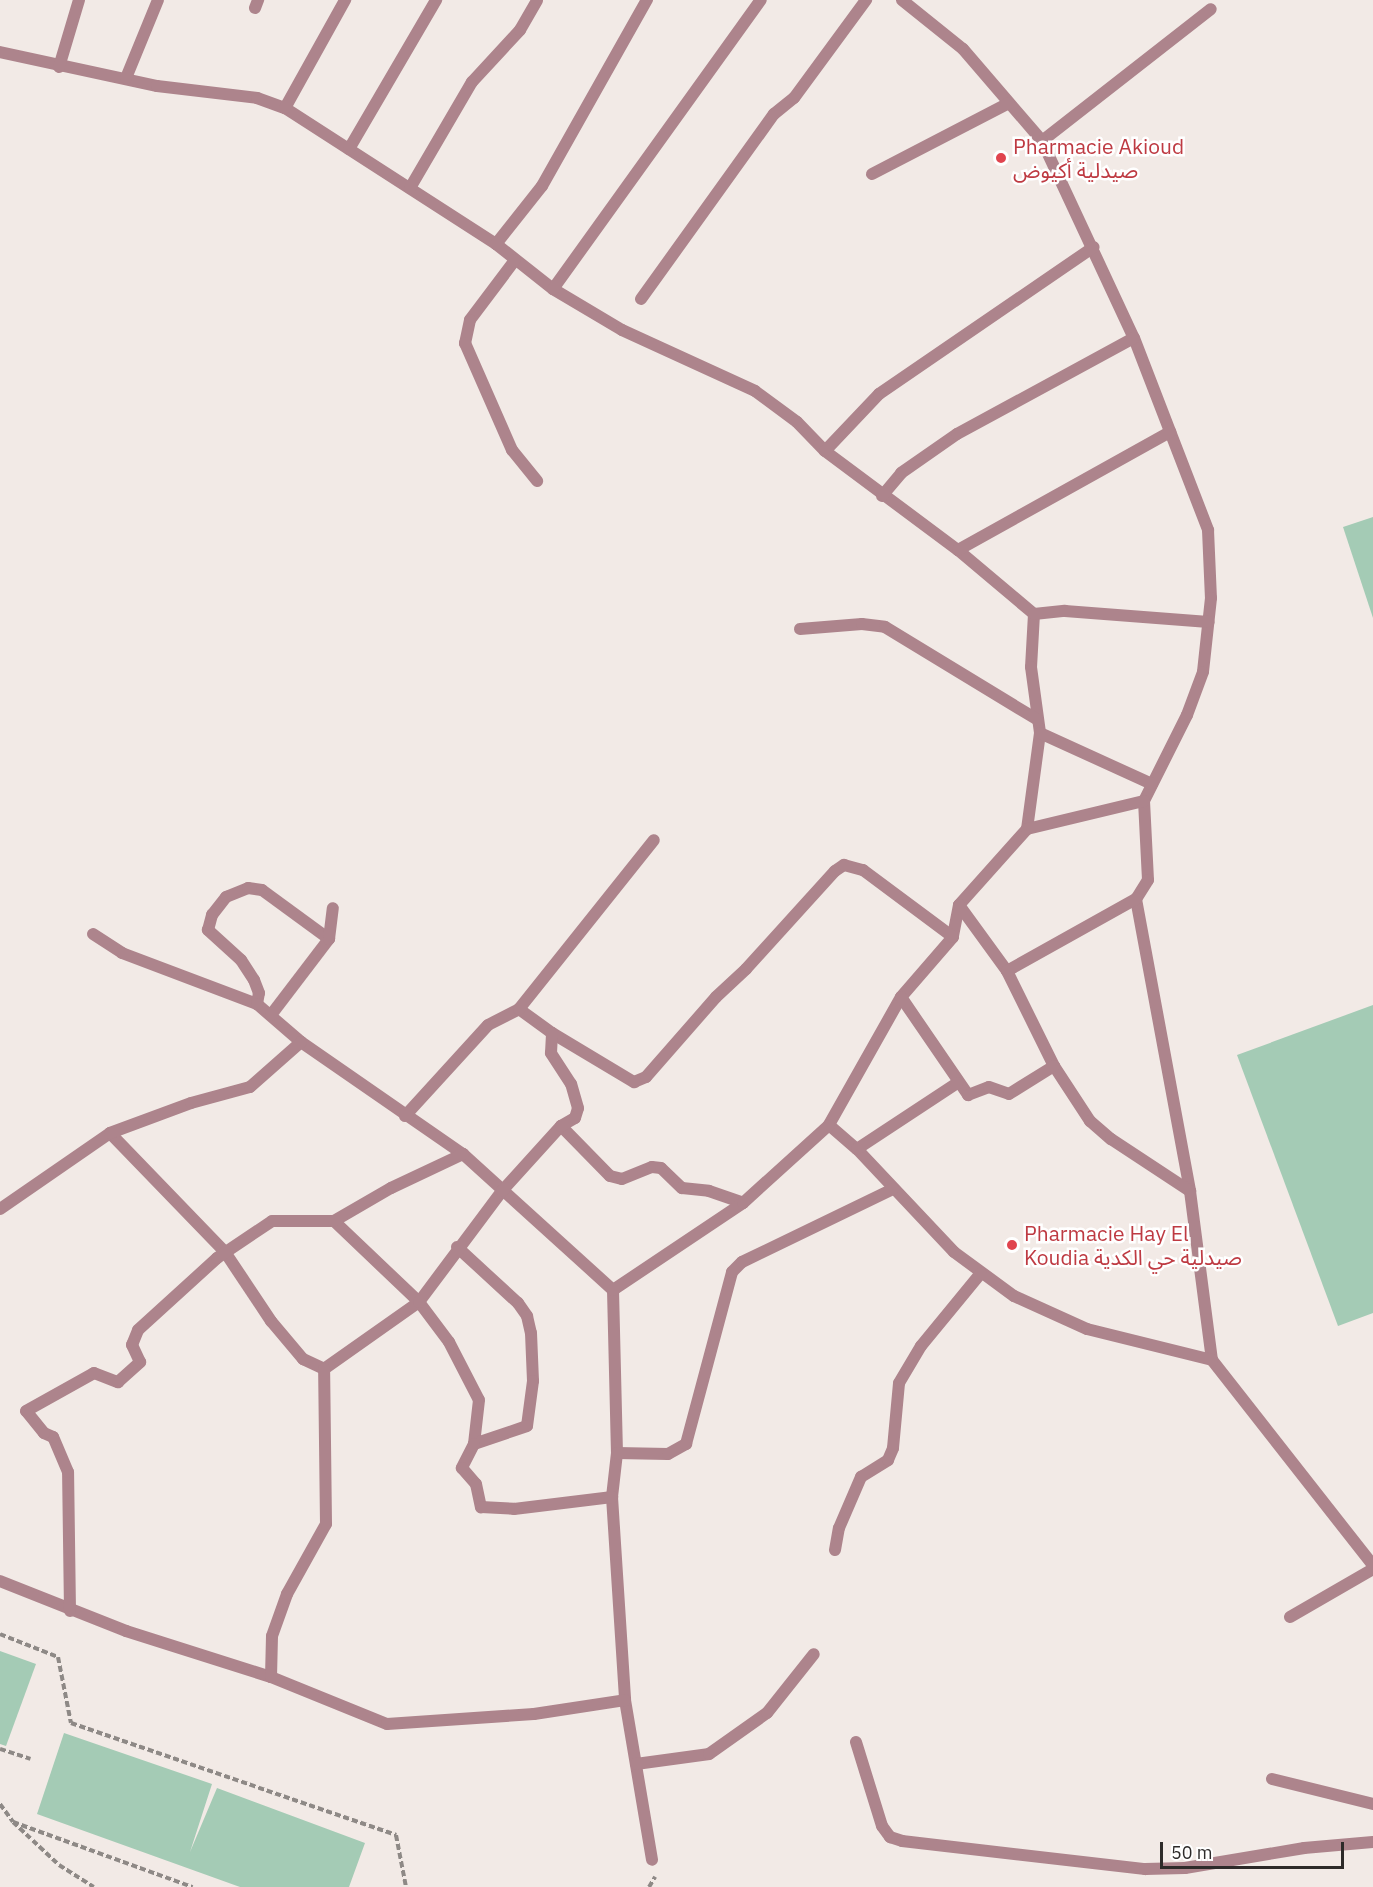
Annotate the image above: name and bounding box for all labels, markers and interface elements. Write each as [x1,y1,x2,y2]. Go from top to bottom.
place label: Pharmacie Akioud صيدلية أكيوض [1013,133,1184,183]
marker: Pharmacie Akioud صيدلية أكيوض [994,151,1008,165]
place label: Pharmacie Hay El Koudia صيدلية حي الكدية [1024,1220,1242,1270]
marker: Pharmacie Hay El Koudia صيدلية حي الكدية [1005,1238,1019,1252]
scale bar [1163,1830,1348,1868]
text: 50 m [1171,1841,1213,1864]

